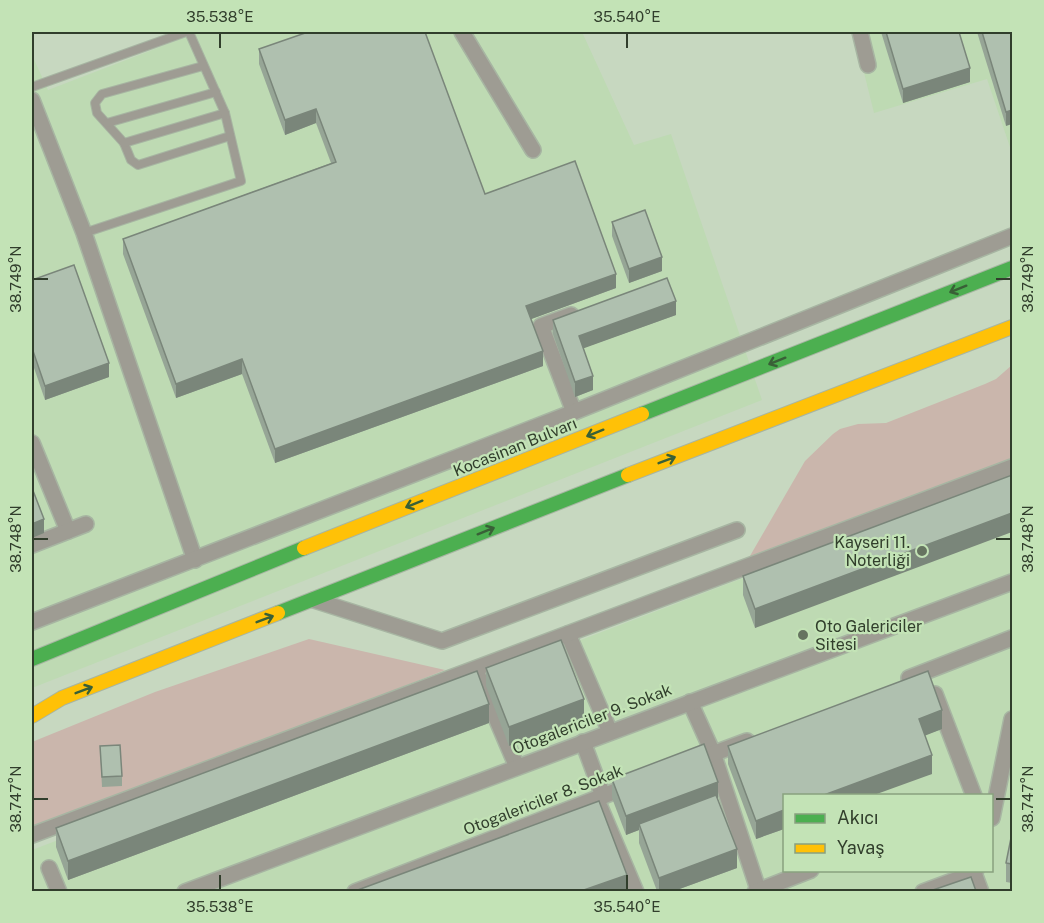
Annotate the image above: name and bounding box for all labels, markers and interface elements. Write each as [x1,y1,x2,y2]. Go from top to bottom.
text: 35.538°E [186,8,254,25]
text: 35.540°E [594,8,660,25]
text: 38.749°N [7,245,24,313]
text: 38.749°N [1019,245,1036,313]
one-way arrow [949,285,968,296]
one-way arrow [768,356,786,367]
street label: Kocasinan Bulvarı [450,414,580,480]
one-way arrow [587,428,605,439]
one-way arrow [657,454,676,465]
one-way arrow [405,500,424,511]
text: 38.748°N [7,505,24,573]
text: 38.748°N [1019,505,1036,573]
one-way arrow [476,525,494,536]
place label: Kayseri 11. Noterliği [834,533,910,570]
marker: Kayseri 11. Noterliği [915,544,929,558]
one-way arrow [256,613,274,624]
place label: Oto Galericiler Sitesi [815,617,922,654]
marker: Oto Galericiler Sitesi [796,628,810,642]
street label: Otogalericiler 9. Sokak [510,680,674,758]
one-way arrow [74,684,93,695]
street label: Otogalericiler 8. Sokak [461,761,625,839]
text: 38.747°N [7,766,24,832]
text: 38.747°N [1019,766,1036,832]
legend [783,794,993,872]
text: Akıcı [837,807,878,828]
text: Yavaş [837,837,884,858]
text: 35.538°E [186,898,254,915]
text: 35.540°E [594,898,660,915]

